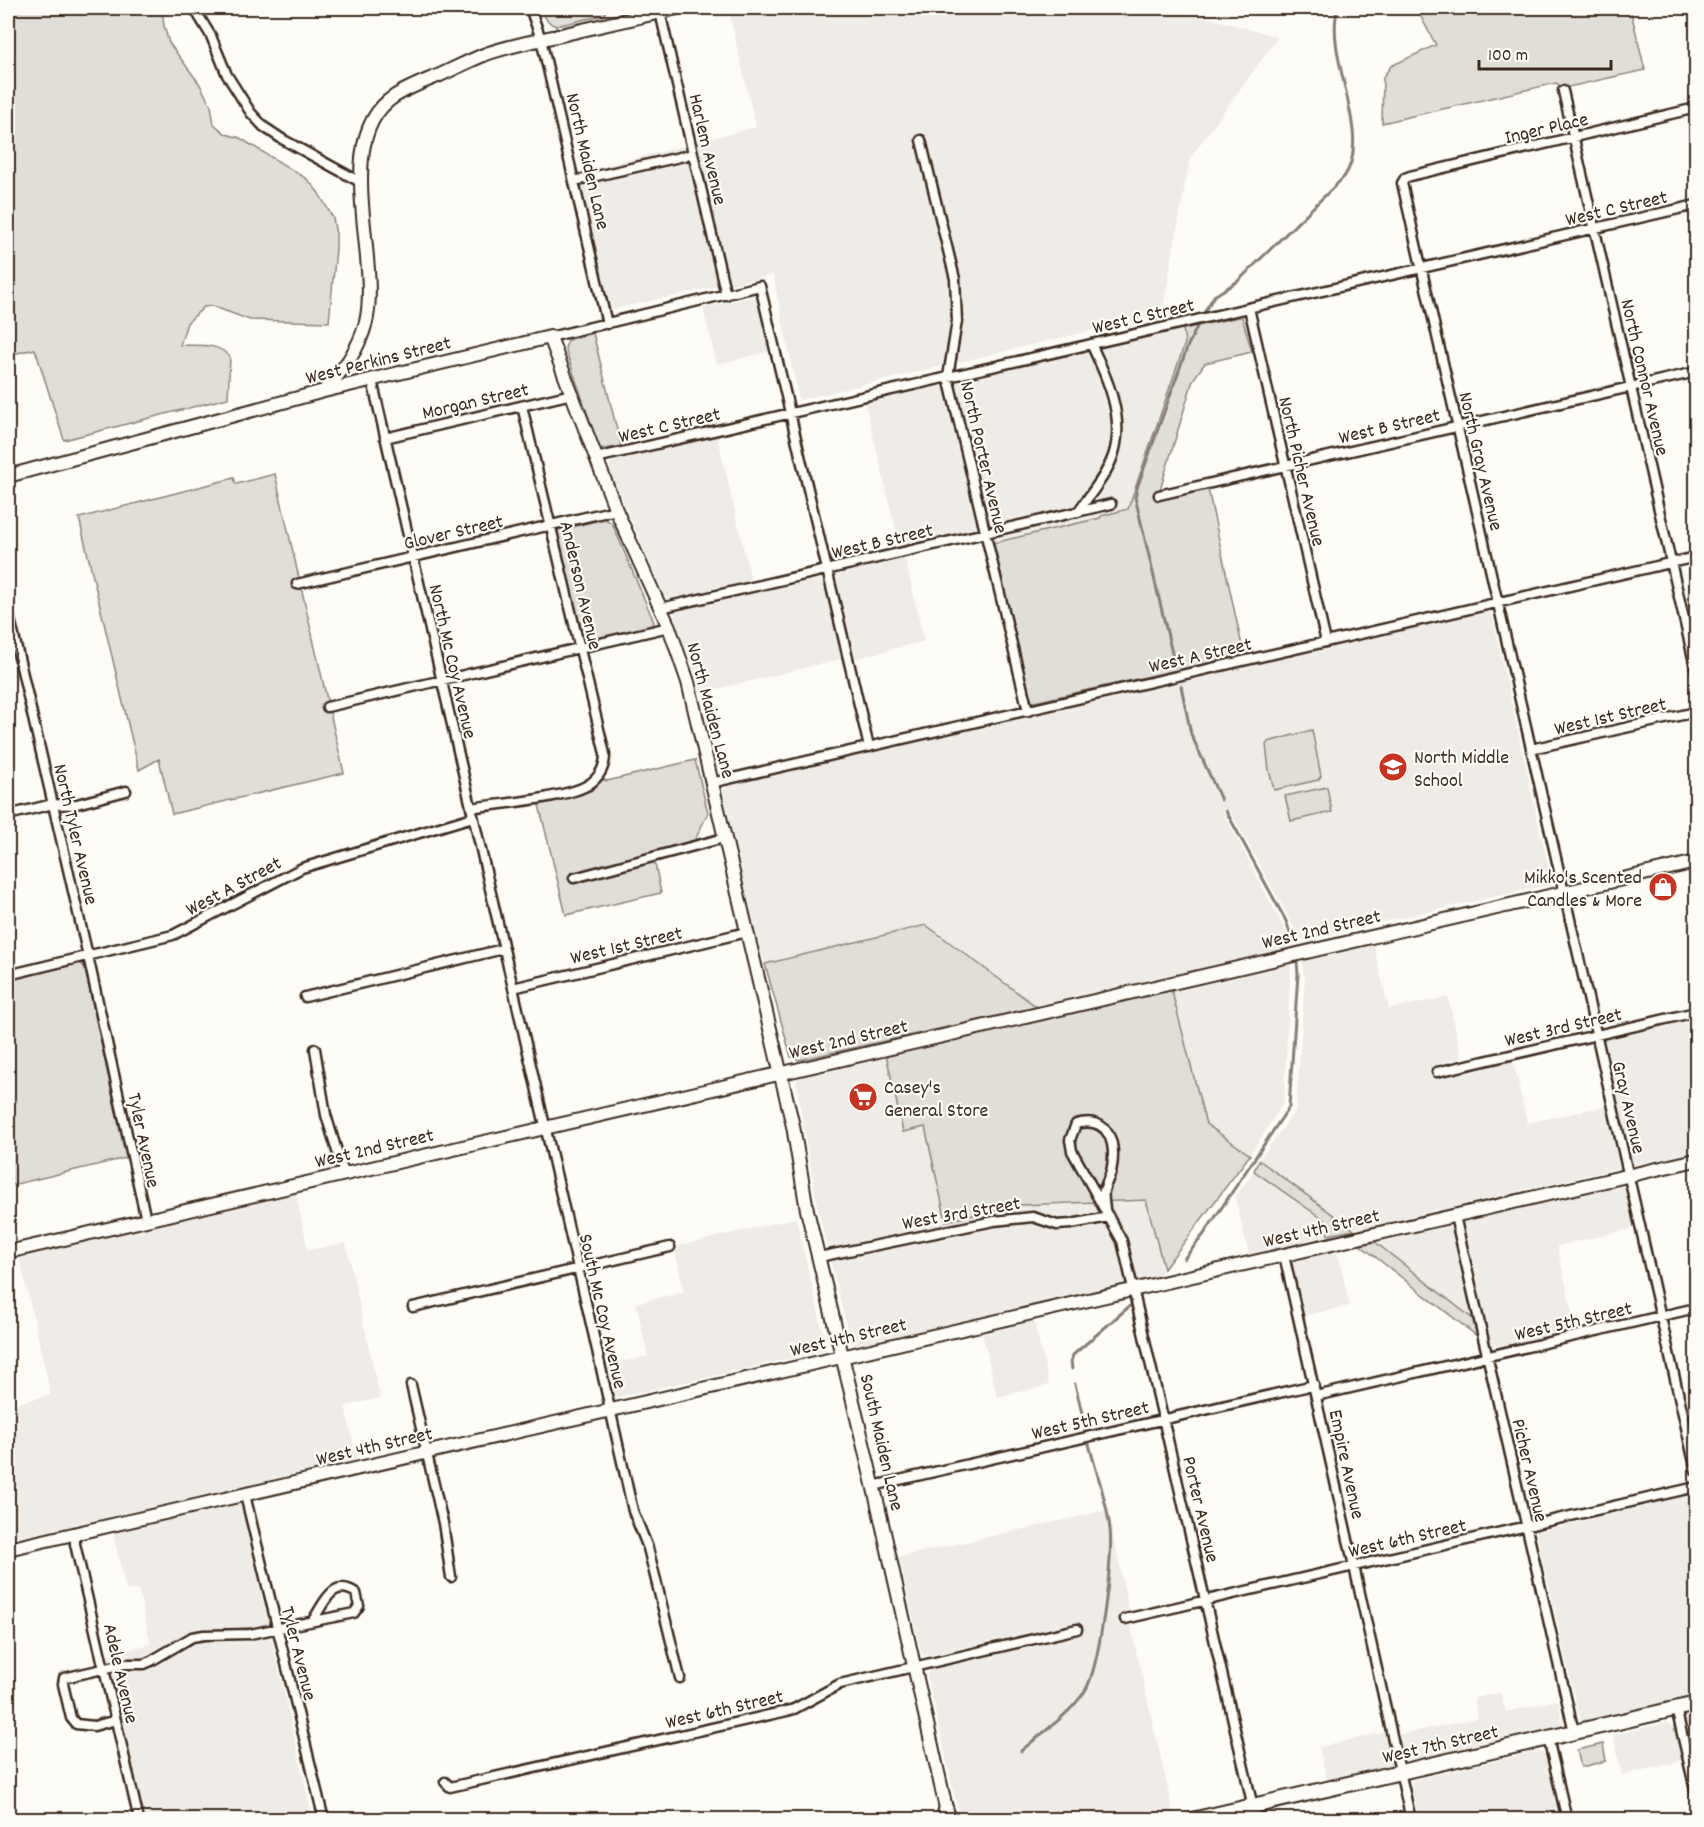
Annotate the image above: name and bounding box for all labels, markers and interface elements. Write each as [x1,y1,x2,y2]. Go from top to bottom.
scale bar [1479,33,1611,71]
text: 100 m [1488,44,1528,69]
street label: North Maiden Lane [557,90,615,233]
street label: Harlem Avenue [680,91,733,208]
street label: Inger Place [1502,107,1591,153]
street label: West C Street [1563,185,1670,235]
street label: West C Street [1090,293,1197,343]
street label: North Connor Avenue [1611,296,1675,459]
street label: West Perkins Street [303,330,454,393]
street label: Morgan Street [420,377,532,429]
street label: North Porter Avenue [951,379,1013,537]
street label: North Gray Avenue [1450,390,1509,534]
street label: North Picher Avenue [1269,394,1331,549]
street label: West C Street [616,402,723,452]
street label: West B Street [1336,403,1443,453]
street label: Glover Street [401,509,506,559]
street label: Anderson Avenue [551,518,608,653]
street label: West B Street [829,518,936,568]
street label: North Mc Coy Avenue [420,582,483,742]
street label: West A Street [1146,631,1255,682]
street label: North Maiden Lane [678,640,741,782]
street label: West 1st Street [1552,691,1669,744]
place label: North Middle School [1414,745,1509,796]
school or university icon: North Middle School [1377,751,1409,783]
street label: North Tyler Avenue [44,762,104,908]
street label: West A Street [182,851,287,925]
place label: Mikko's Scented Candles & More [1524,865,1642,916]
shop icon: Mikko's Scented Candles & More [1647,871,1679,903]
street label: West 2nd Street [1259,904,1384,958]
street label: West 1st Street [568,920,685,973]
street label: West 3rd Street [1502,1002,1625,1056]
street label: West 2nd Street [786,1014,911,1068]
street label: Gray Avenue [1603,1059,1651,1157]
place label: Casey's General Store [884,1075,989,1126]
supermarket icon: Casey's General Store [847,1081,879,1113]
street label: Tyler Avenue [118,1091,166,1191]
street label: West 2nd Street [312,1123,437,1177]
street label: West 3rd Street [900,1191,1023,1239]
street label: West 4th Street [1261,1203,1383,1257]
street label: South Mc Coy Avenue [570,1232,633,1392]
street label: West 5th Street [1512,1296,1635,1350]
street label: West 4th Street [788,1312,910,1366]
street label: South Maiden Lane [851,1371,909,1514]
street label: West 5th Street [1029,1395,1152,1449]
street label: Empire Avenue [1320,1407,1370,1522]
street label: Picher Avenue [1503,1416,1554,1525]
street label: West 4th Street [314,1421,436,1475]
street label: Porter Avenue [1173,1454,1225,1566]
street label: West 6th Street [1346,1513,1469,1567]
street label: Tyler Avenue [272,1604,322,1704]
street label: Adele Avenue [94,1621,144,1727]
street label: West 6th Street [663,1684,786,1738]
street label: West 7th Street [1380,1719,1501,1773]

